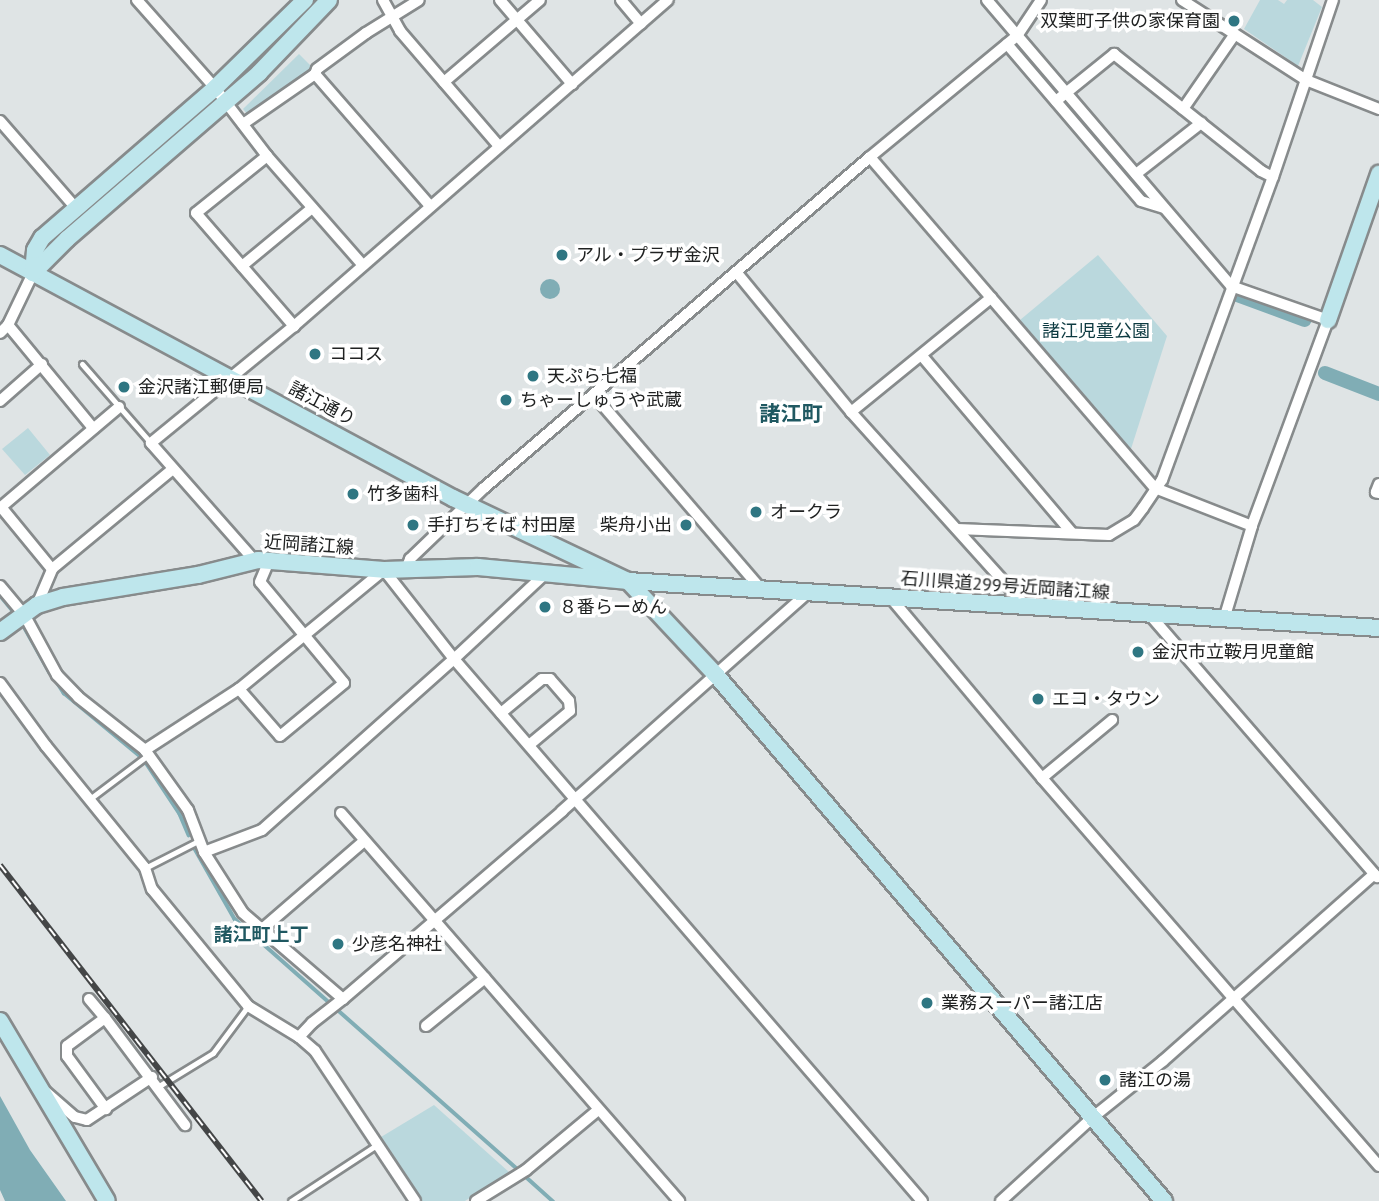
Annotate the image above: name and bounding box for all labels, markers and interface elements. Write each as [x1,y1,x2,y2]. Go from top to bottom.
place label: 双葉町子供の家保育園 [1040,10,1220,32]
marker: 双葉町子供の家保育園 [1226,13,1242,29]
place label: アル・プラザ金沢 [576,244,720,266]
marker: アル・プラザ金沢 [554,247,570,263]
park label: 諸江児童公園 [1042,320,1150,342]
place label: ココス [329,343,383,365]
marker: ココス [307,346,323,362]
place label: 天ぷら七福 [547,365,637,387]
marker: 天ぷら七福 [525,368,541,384]
place label: 金沢諸江郵便局 [138,376,264,398]
street label: 諸江通り [285,378,359,430]
marker: 金沢諸江郵便局 [116,379,132,395]
place label: ちゃーしゅうや武蔵 [520,389,682,411]
marker: ちゃーしゅうや武蔵 [498,392,514,408]
district label: 諸江町 [760,401,822,427]
place label: 竹多歯科 [367,483,439,505]
marker: 竹多歯科 [345,486,361,502]
place label: オークラ [770,501,842,523]
marker: オークラ [748,504,764,520]
place label: 手打ちそば 村田屋 [427,514,576,536]
place label: 柴舟小出 [600,514,672,536]
marker: 手打ちそば 村田屋 [405,517,421,533]
marker: 柴舟小出 [678,517,694,533]
street label: 近岡諸江線 [263,531,355,559]
street label: 石川県道299号近岡諸江線 [900,568,1110,604]
place label: ８番らーめん [559,596,667,618]
marker: ８番らーめん [537,599,553,615]
place label: 金沢市立鞍月児童館 [1152,641,1314,663]
marker: 金沢市立鞍月児童館 [1130,644,1146,660]
place label: エコ・タウン [1052,688,1160,710]
marker: エコ・タウン [1030,691,1046,707]
district label: 諸江町上丁 [214,924,308,946]
place label: 少彦名神社 [352,933,442,955]
marker: 少彦名神社 [330,936,346,952]
place label: 業務スーパー諸江店 [941,992,1103,1014]
marker: 業務スーパー諸江店 [919,995,935,1011]
place label: 諸江の湯 [1119,1069,1191,1091]
marker: 諸江の湯 [1097,1072,1113,1088]

